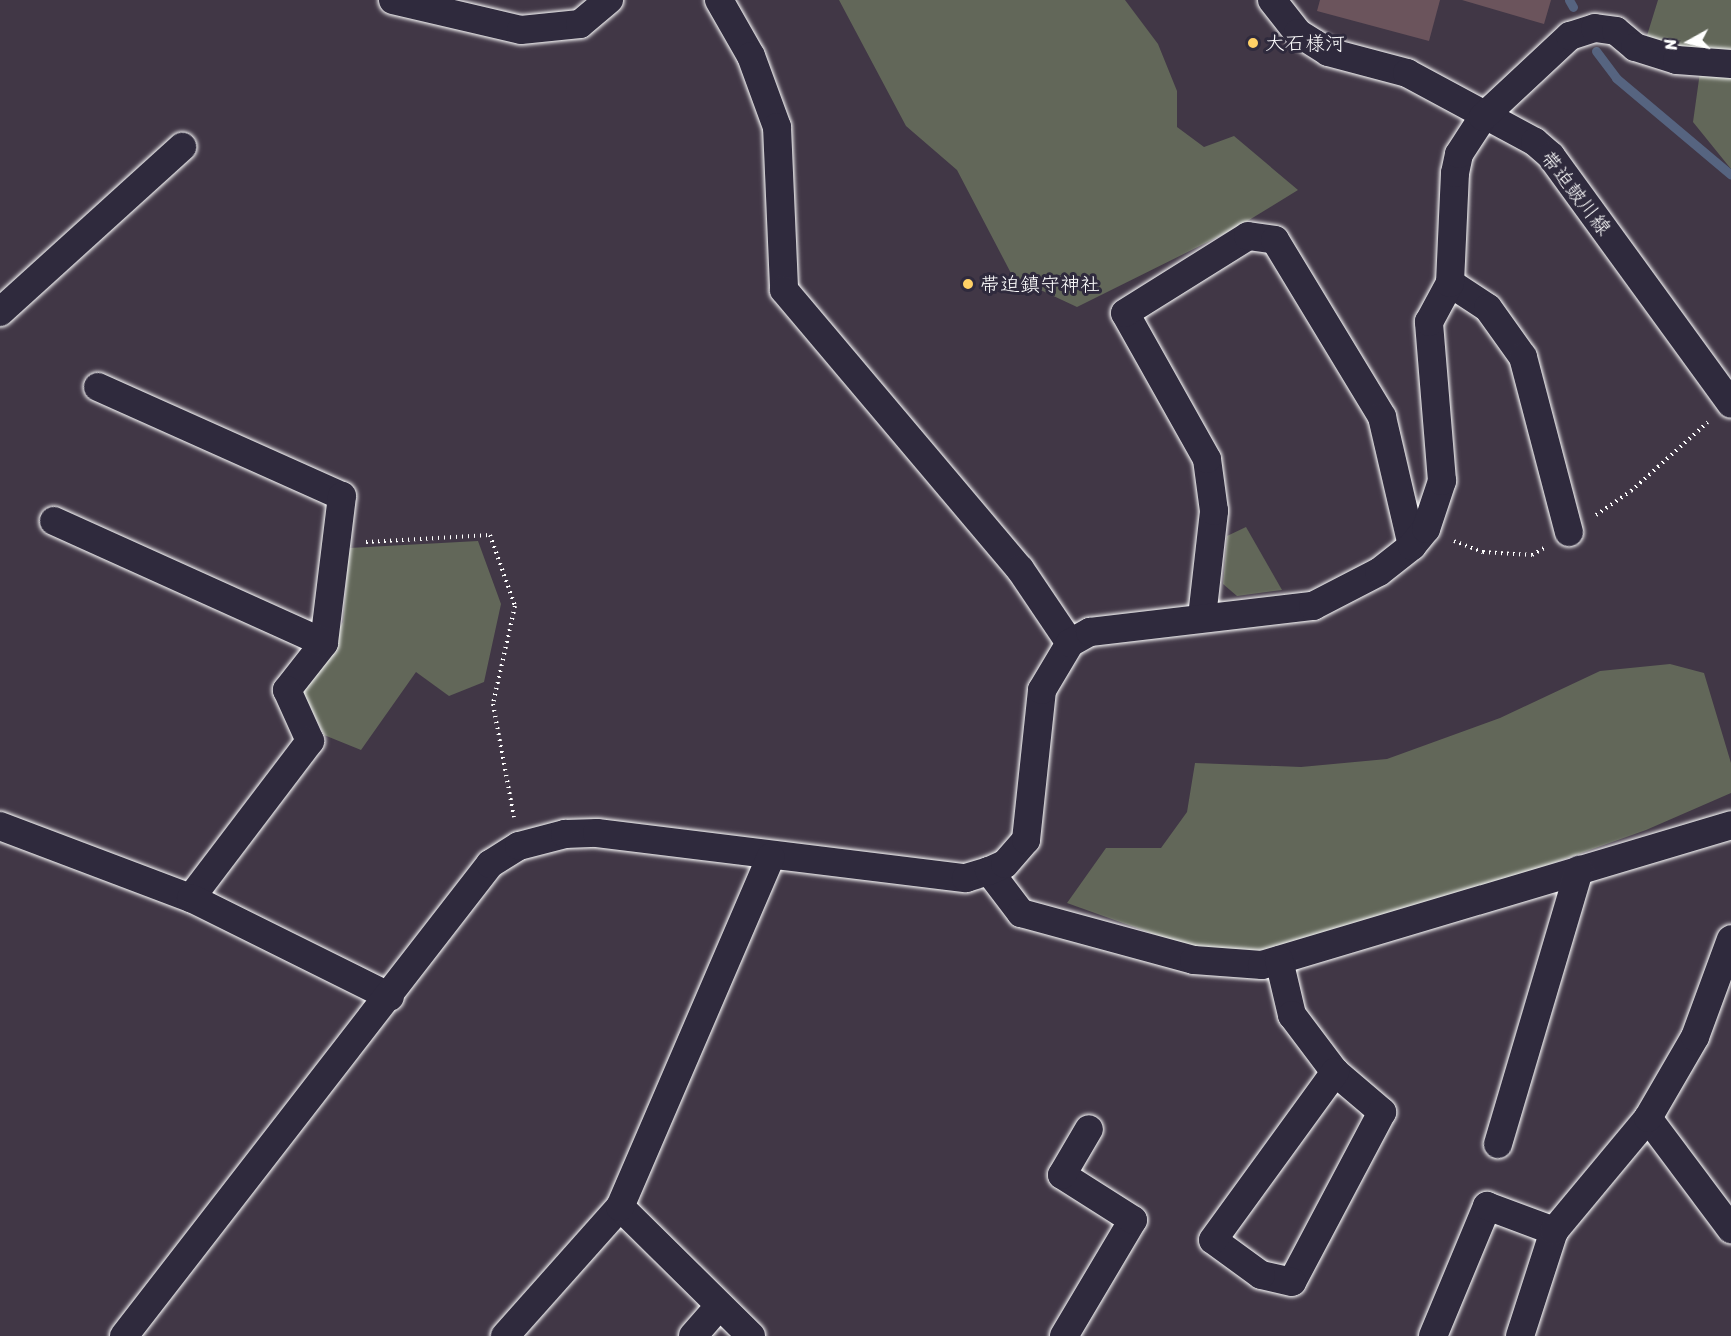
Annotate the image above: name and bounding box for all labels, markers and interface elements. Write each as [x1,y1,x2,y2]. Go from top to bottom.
north arrow [1659,12,1719,72]
place label: 大石様河 [1265,31,1345,55]
marker: 大石様河 [1246,36,1260,50]
text: N [1656,37,1686,52]
street label: 帯迫皷川線 [1536,146,1616,240]
place label: 帯迫鎮守神社 [980,272,1100,296]
marker: 帯迫鎮守神社 [961,277,975,291]

